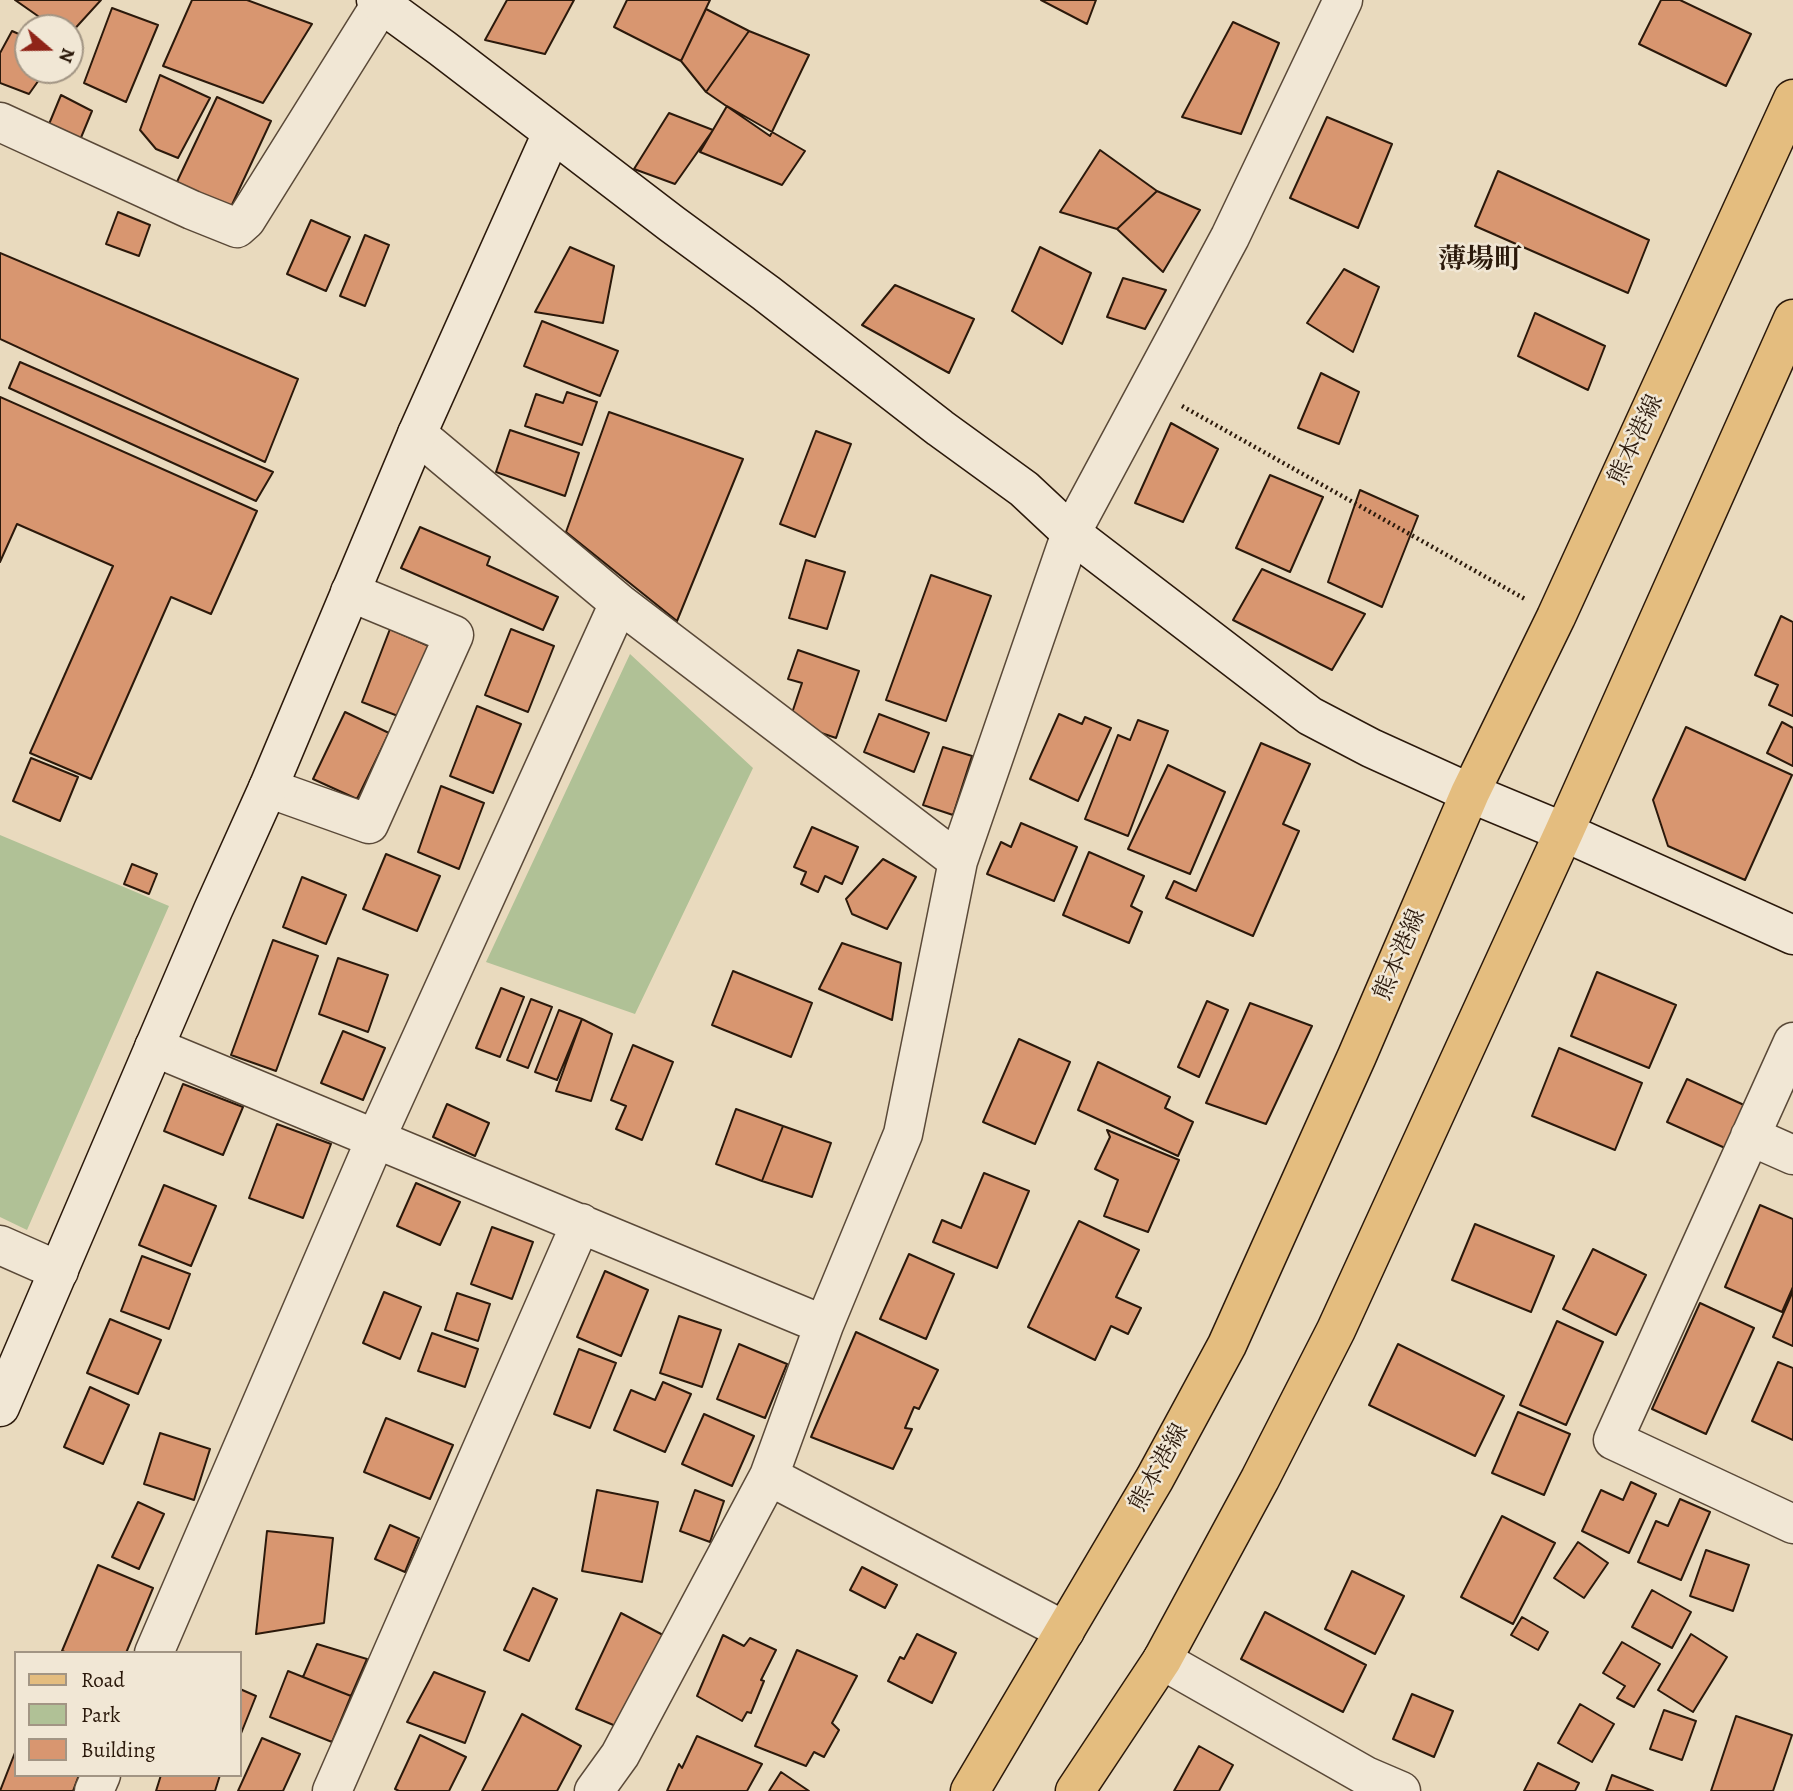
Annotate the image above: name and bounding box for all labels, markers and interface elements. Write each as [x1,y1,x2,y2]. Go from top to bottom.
north arrow [14,14,84,84]
text: N [52,45,81,66]
district label: 薄場町 [1438,244,1522,278]
street label: 熊本港線 [1604,390,1670,490]
street label: 熊本港線 [1369,905,1433,1005]
street label: 熊本港線 [1124,1419,1196,1517]
legend [14,1651,242,1777]
text: Road [81,1666,125,1694]
text: Park [81,1701,120,1729]
text: Building [81,1736,155,1764]

